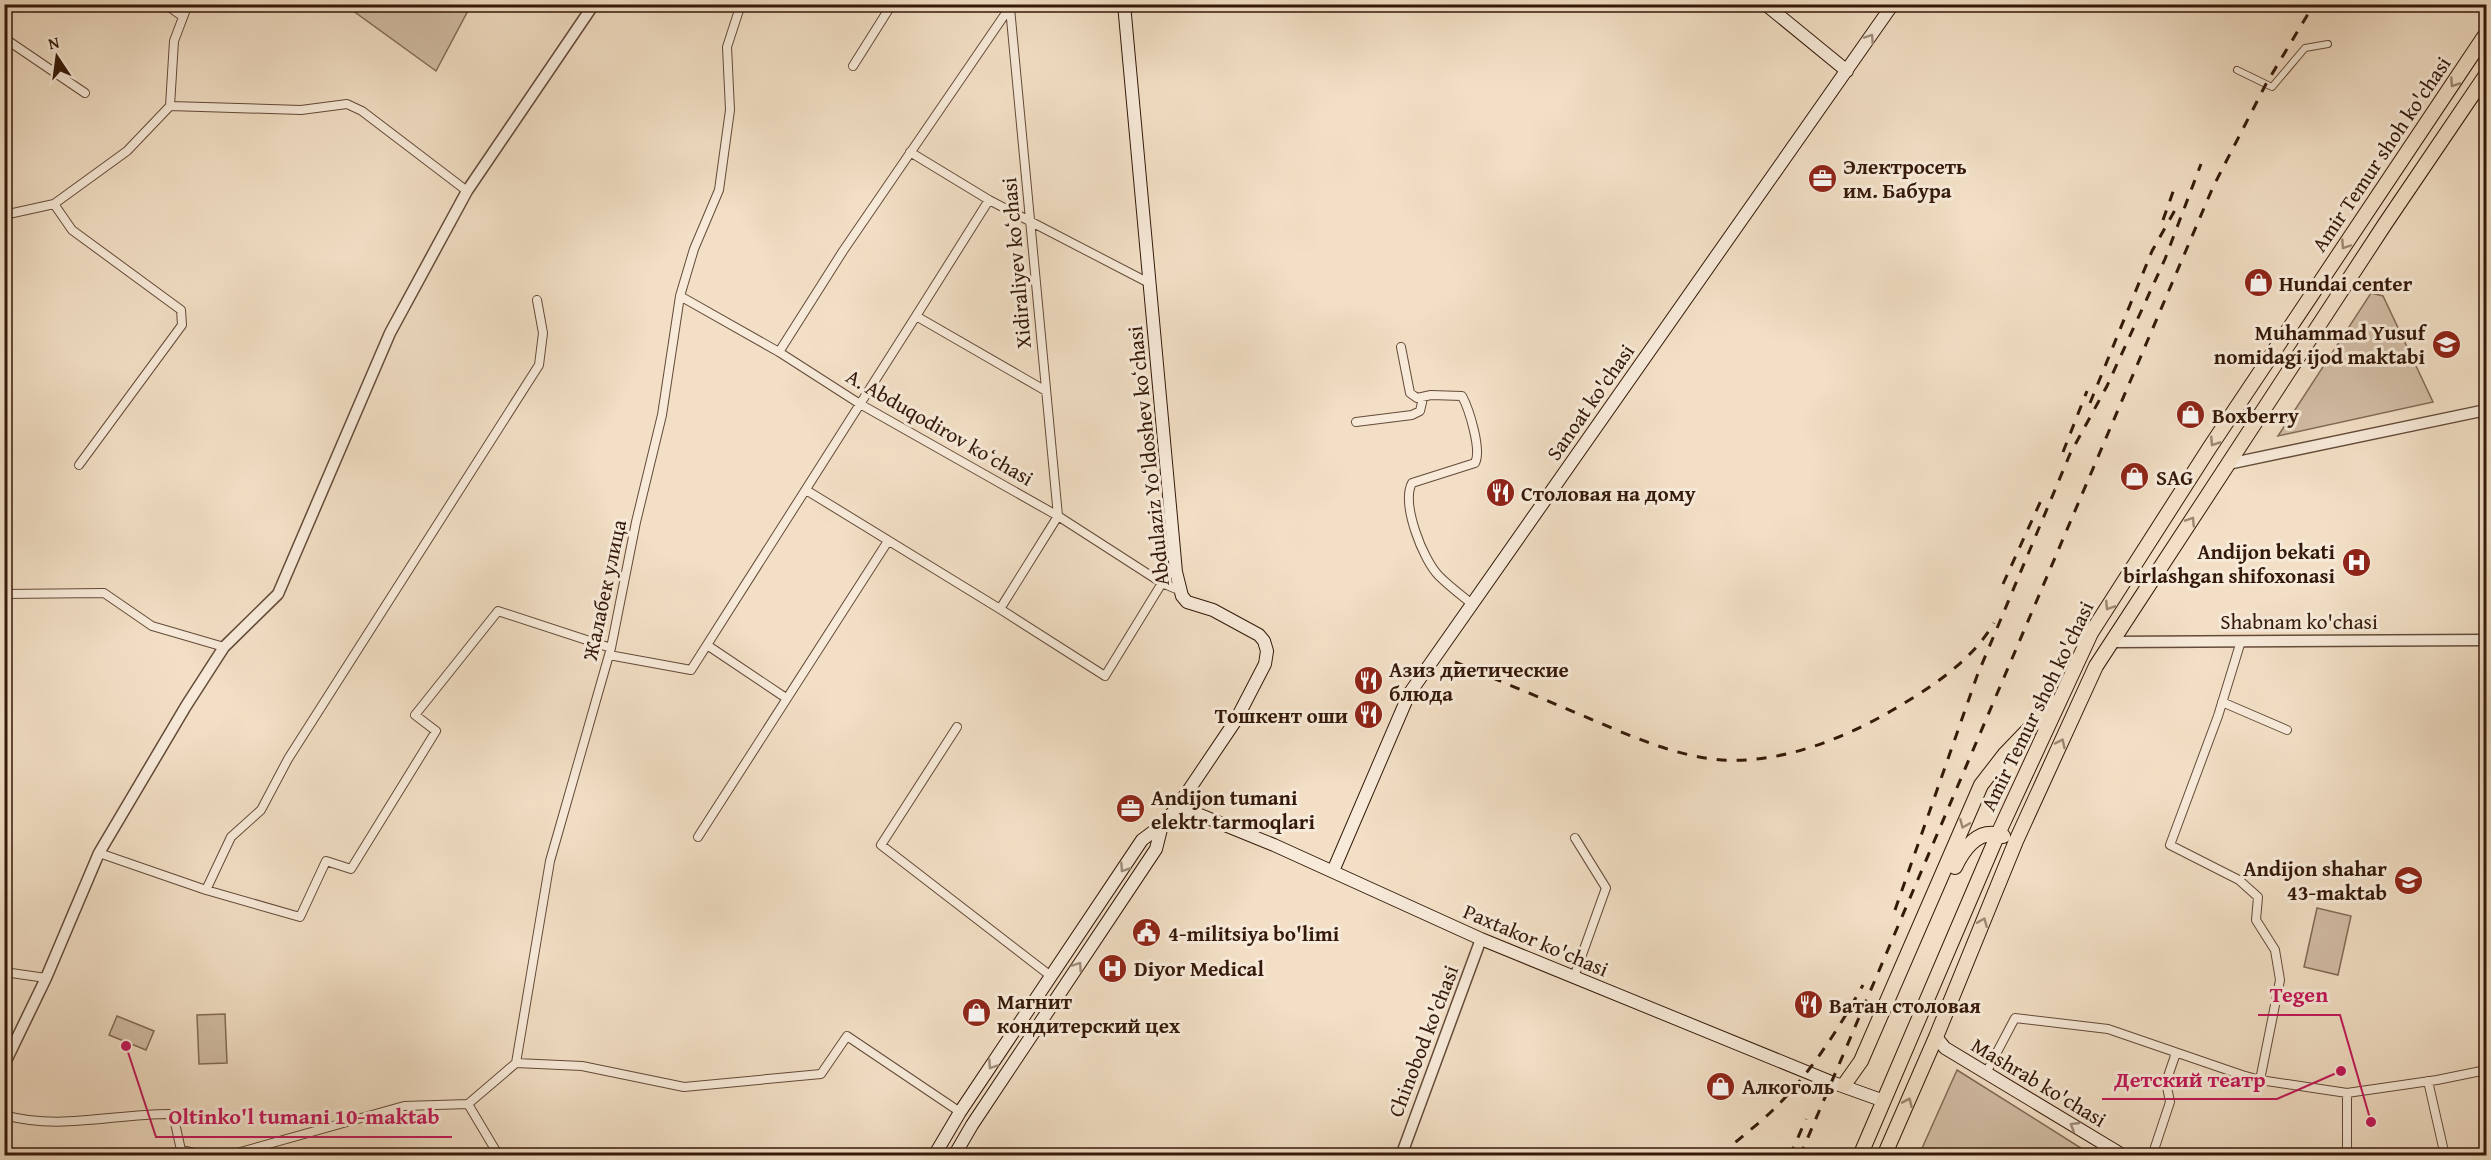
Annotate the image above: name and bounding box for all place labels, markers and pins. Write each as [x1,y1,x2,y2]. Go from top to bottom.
place label: Электросеть им. Бабура [1843,151,1967,206]
office icon: Электросеть им. Бабура [1806,162,1838,194]
shop icon: Hundai center [2242,267,2274,299]
place label: Hundai center [2279,268,2413,299]
place label: Muhammad Yusuf nomidagi ijod maktabi [2214,317,2428,372]
school or university icon: Muhammad Yusuf nomidagi ijod maktabi [2430,328,2462,360]
shop icon: Boxberry [2175,399,2207,431]
place label: Boxberry [2212,400,2299,431]
shop icon: SAG [2119,461,2151,493]
place label: SAG [2156,462,2193,493]
restaurant icon: Столовая на дому [1484,477,1516,509]
place label: Столовая на дому [1521,478,1696,509]
place label: Аndijon bekati birlashgan shifoxonasi [2123,536,2335,591]
hospital icon: Аndijon bekati birlashgan shifoxonasi [2340,547,2372,579]
place label: Азиз диетические блюда [1389,654,1569,709]
restaurant icon: Азиз диетические блюда [1352,665,1384,697]
restaurant icon: Тошкент оши [1353,699,1385,731]
place label: Тошкент оши [1215,700,1348,731]
place label: Andijon tumani elektr tarmoqlari [1151,782,1316,837]
office icon: Andijon tumani elektr tarmoqlari [1114,793,1146,825]
place label: Andijon shahar 43-maktab [2243,853,2387,908]
school or university icon: Andijon shahar 43-maktab [2392,864,2424,896]
public building icon: 4-militsiya bo'limi [1131,917,1163,949]
place label: 4-militsiya bo'limi [1168,918,1340,949]
hospital icon: Diyor Medical [1097,952,1129,984]
place label: Diyor Medical [1134,953,1264,984]
callout: Tegen [2258,975,2340,1015]
place label: Магнит кондитерский цех [997,986,1180,1041]
restaurant icon: Ватан столовая [1792,989,1824,1021]
place label: Ватан столовая [1829,990,1981,1021]
shop icon: Магнит кондитерский цех [960,997,992,1029]
callout: Детский театр [2102,1059,2277,1099]
shop icon: Алкоголь [1705,1070,1737,1102]
place label: Алкоголь [1742,1071,1835,1102]
callout: Oltinko'l tumani 10-maktab [156,1097,452,1137]

